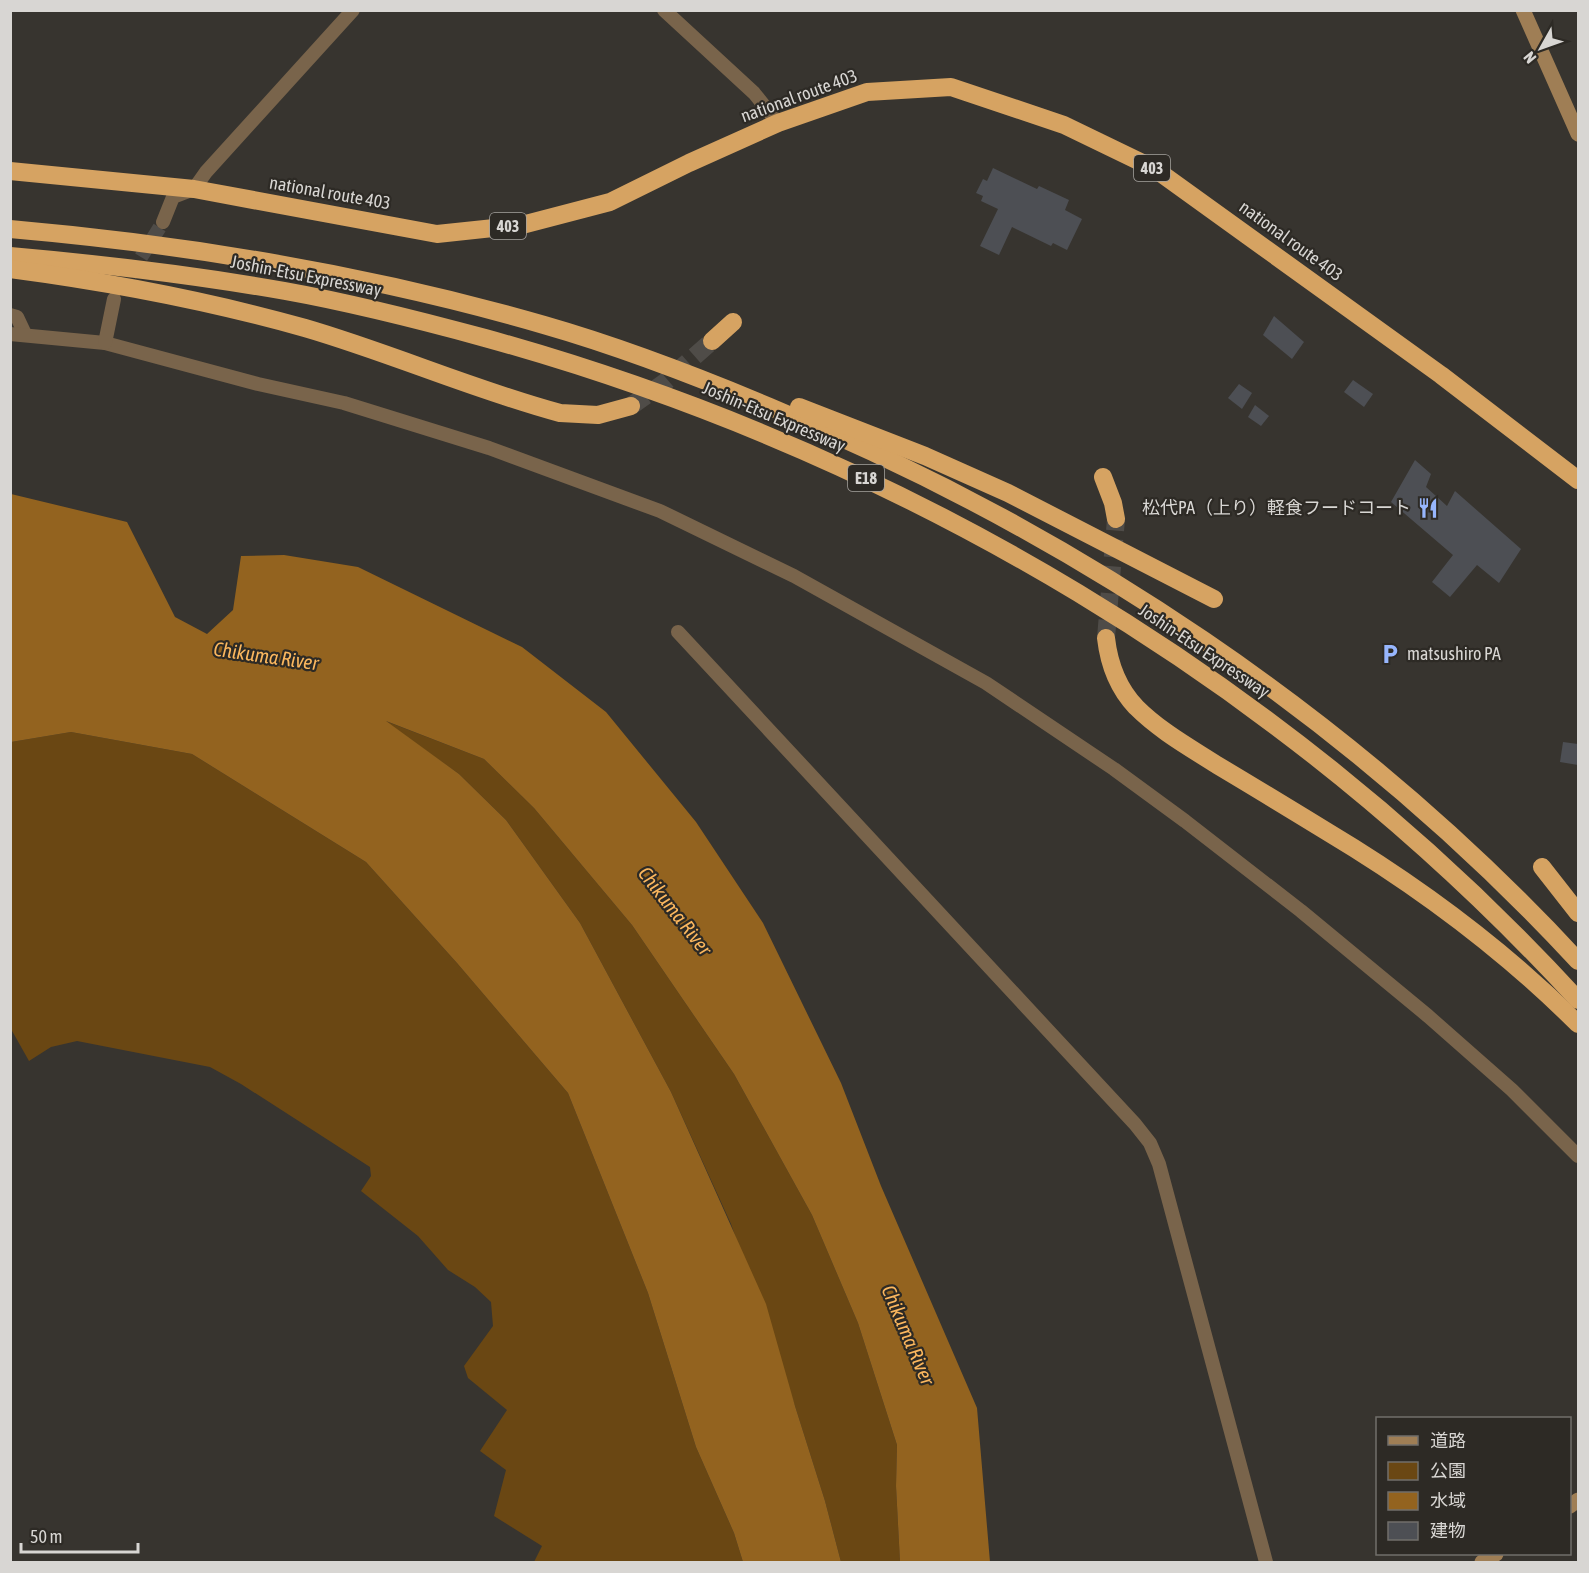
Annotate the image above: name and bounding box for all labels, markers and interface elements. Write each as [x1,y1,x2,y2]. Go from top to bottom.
north arrow [1511,18,1571,78]
text: N [1520,48,1539,67]
street label: national route 403 [738,65,860,126]
road number: 403 [1134,155,1170,181]
street label: national route 403 [268,172,392,214]
street label: national route 403 [1235,196,1347,285]
road number: 403 [490,213,526,239]
street label: Joshin-Etsu Expressway [229,251,383,300]
street label: Joshin-Etsu Expressway [700,377,849,456]
road number: E18 [848,465,884,491]
restaurant icon: 松代PA（上り）軽食フードコート [1416,496,1440,520]
place label: 松代PA（上り）軽食フードコート [1142,497,1411,518]
street label: Joshin-Etsu Expressway [1135,599,1274,702]
water label: Chikuma River [212,637,321,674]
parking icon: matsushiro PA [1378,642,1402,666]
place label: matsushiro PA [1407,643,1501,664]
water label: Chikuma River [634,862,718,960]
water label: Chikuma River [877,1282,940,1389]
legend [1376,1417,1571,1555]
text: 道路 [1430,1430,1466,1451]
text: 公園 [1430,1460,1466,1481]
text: 水域 [1430,1490,1466,1511]
scale bar [21,1516,138,1554]
text: 建物 [1430,1520,1466,1541]
text: 50 m [30,1526,62,1547]

